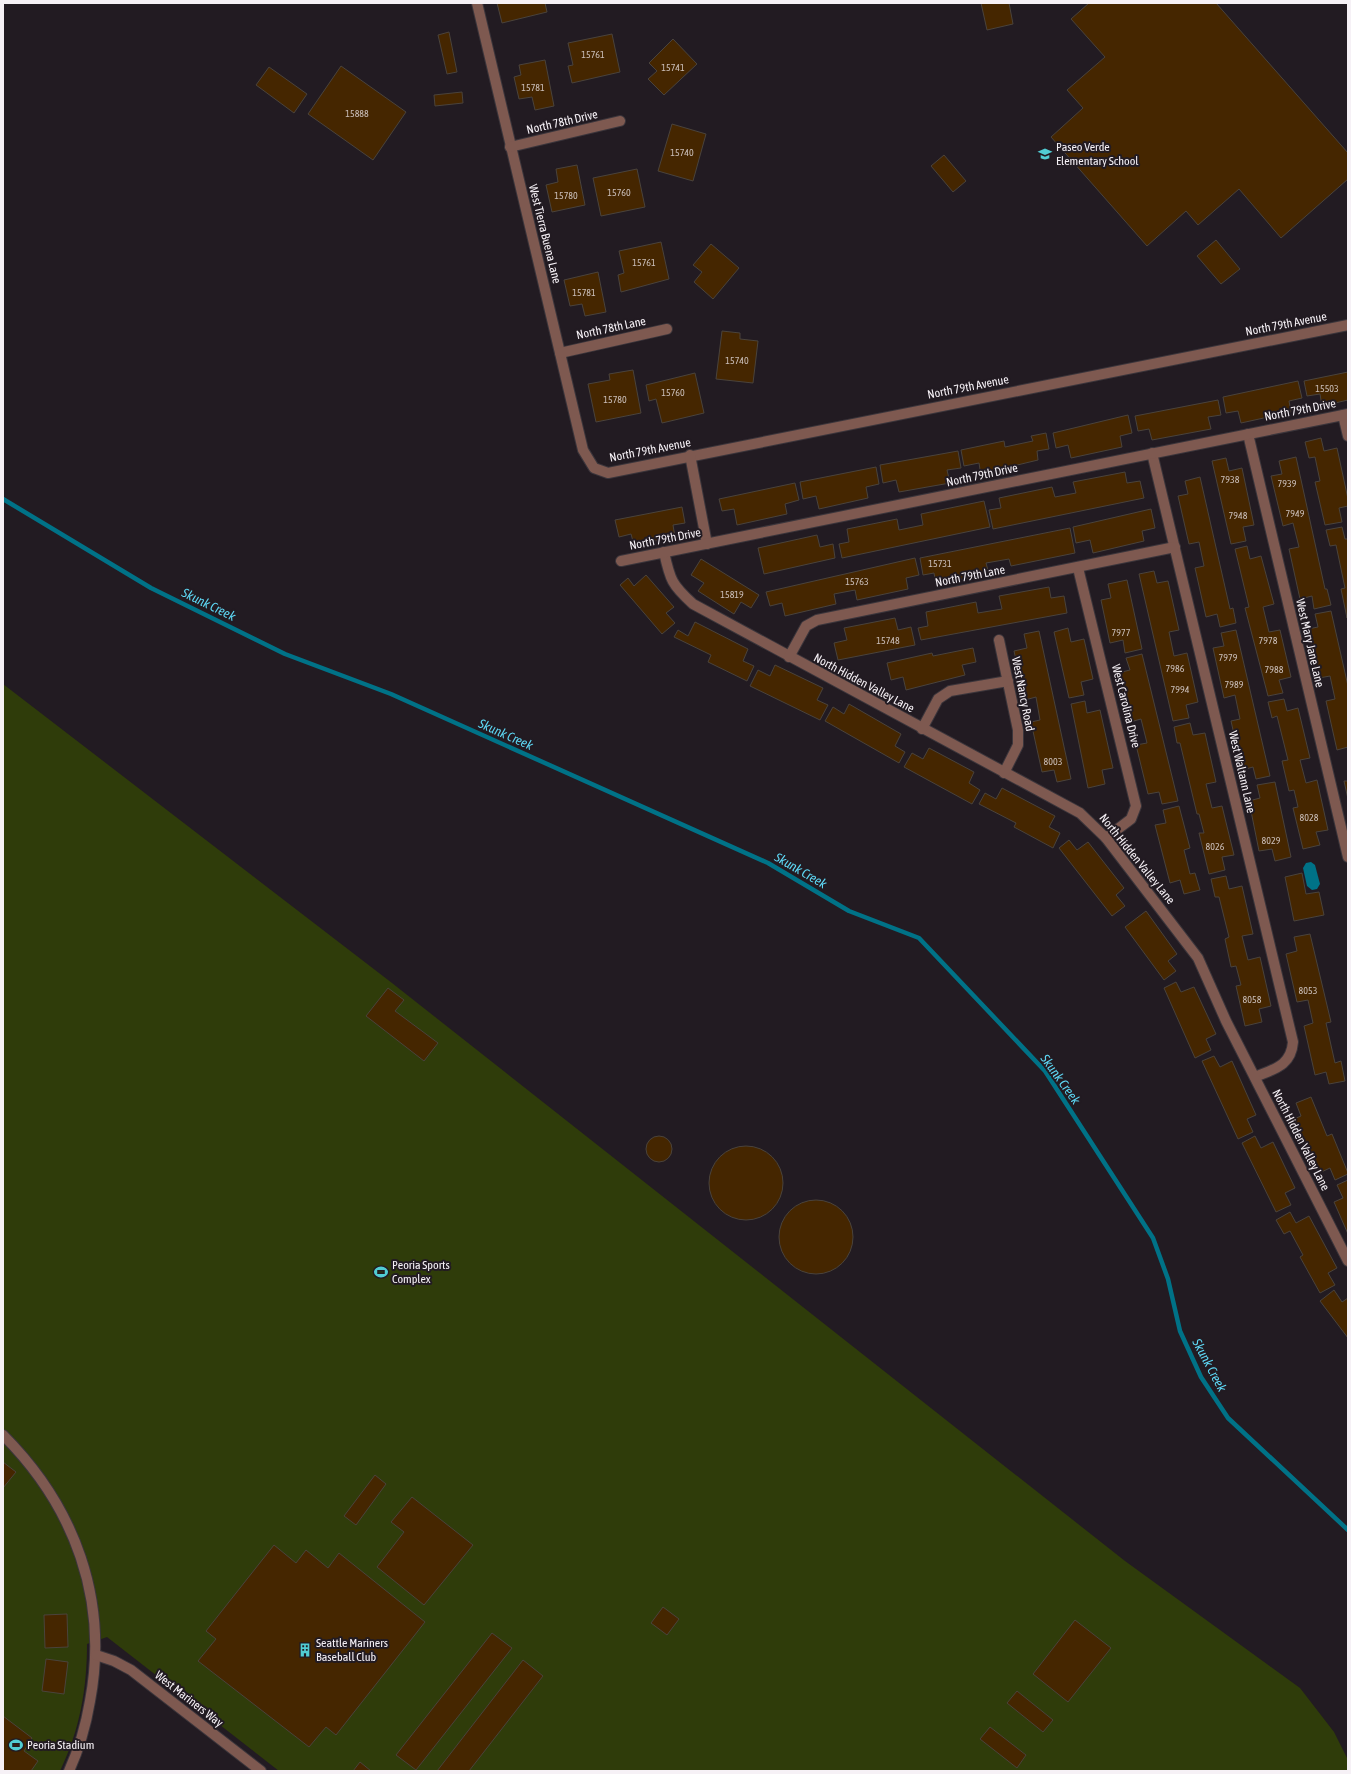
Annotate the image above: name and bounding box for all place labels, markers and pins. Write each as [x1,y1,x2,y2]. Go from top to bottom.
place label: Paseo Verde Elementary School [1056,140,1139,168]
school or university icon: Paseo Verde Elementary School [1037,146,1053,162]
place label: Peoria Sports Complex [392,1258,450,1286]
sports icon: Peoria Sports Complex [373,1264,389,1280]
place label: Seattle Mariners Baseball Club [316,1636,388,1664]
building icon: Seattle Mariners Baseball Club [297,1642,313,1658]
sports icon: Peoria Stadium [8,1737,24,1753]
place label: Peoria Stadium [27,1738,94,1752]

